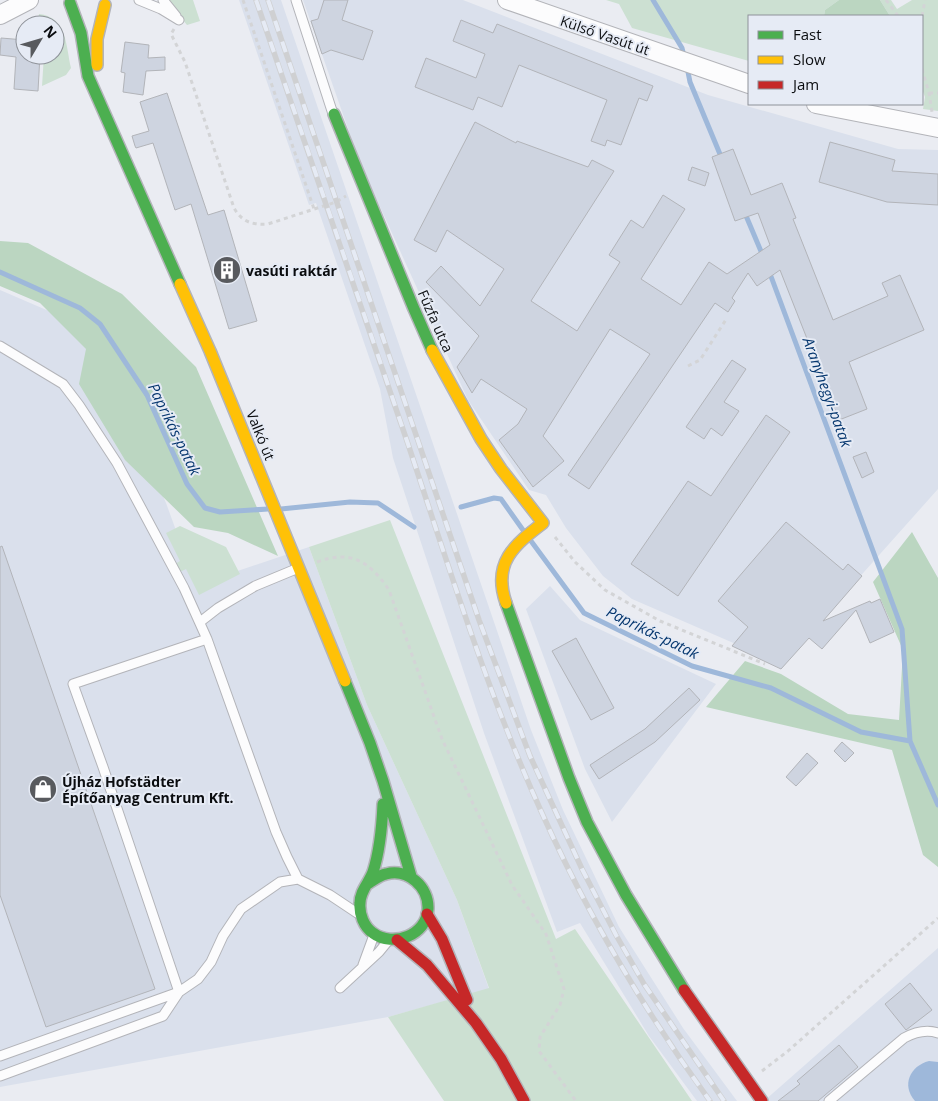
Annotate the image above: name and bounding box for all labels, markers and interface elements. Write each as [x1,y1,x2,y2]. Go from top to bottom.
street label: Külső Vasút út [558,11,652,59]
north arrow [15,15,65,65]
legend [748,15,923,105]
text: N [40,21,62,42]
text: Fast [793,24,822,44]
text: Slow [793,49,826,69]
text: Jam [791,74,819,94]
building icon: vasúti raktár [212,255,242,285]
place label: vasúti raktár [246,261,338,280]
street label: Fűzfa utca [414,287,458,355]
water label: Aranyhegyi-patak [798,333,857,450]
water label: Paprikás-patak [144,380,206,479]
street label: Valkó út [242,407,280,463]
water label: Paprikás-patak [604,601,703,663]
place label: Újház Hofstädter Építőanyag Centrum Kft. [62,772,234,807]
shop icon: Újház Hofstädter Építőanyag Centrum Kft. [28,774,58,804]

